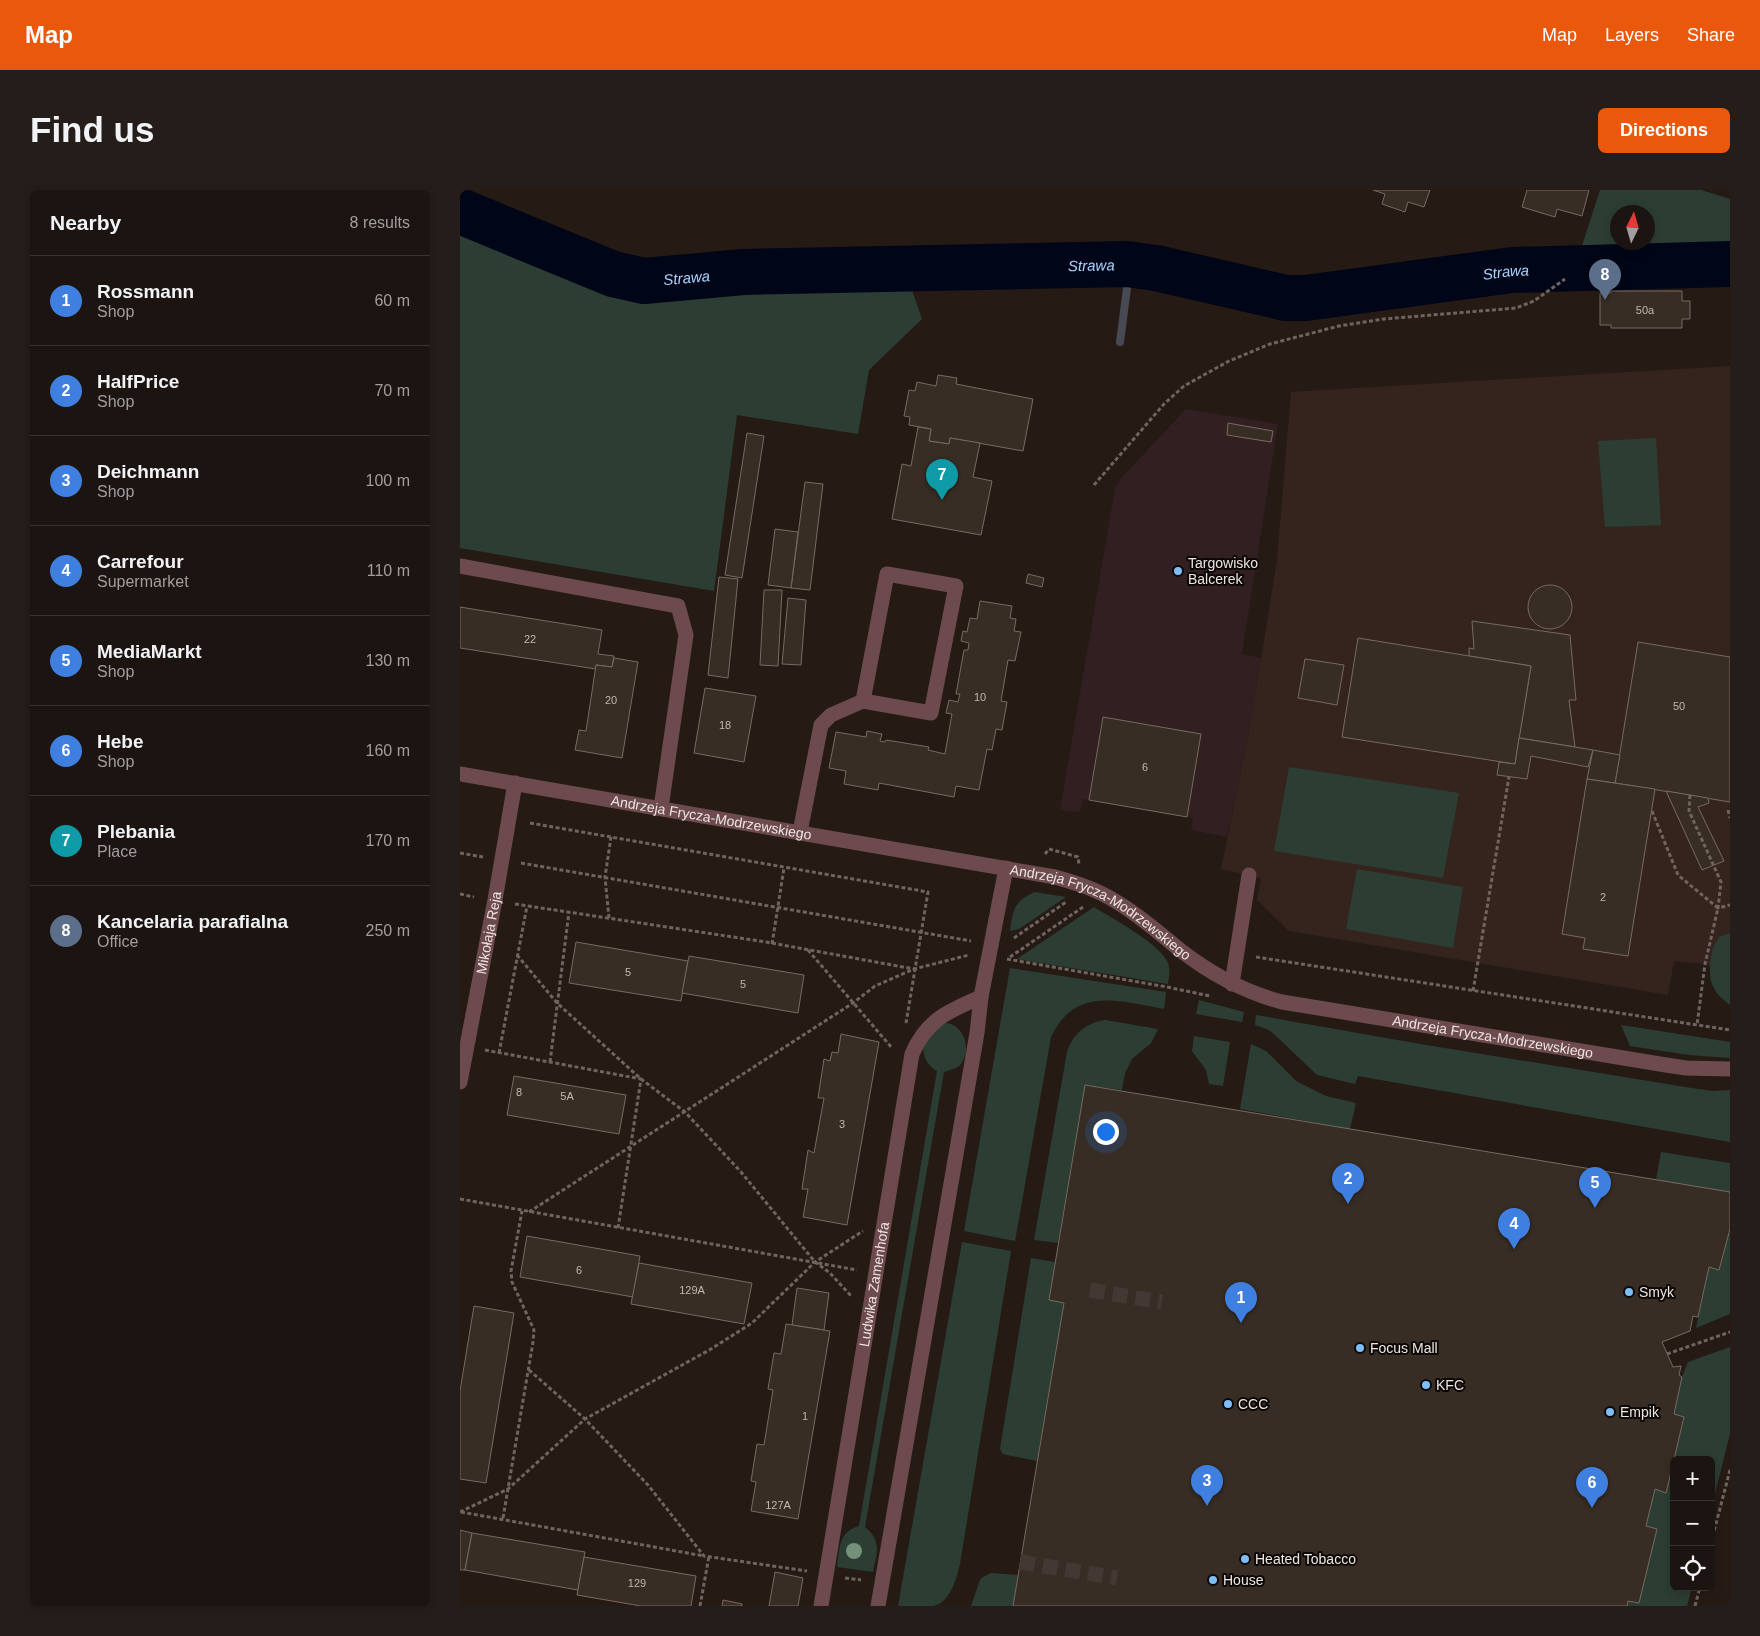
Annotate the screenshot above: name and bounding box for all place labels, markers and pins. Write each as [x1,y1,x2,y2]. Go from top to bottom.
pin: 8 [1589,259,1621,300]
pin: 7 [926,459,958,500]
place label: Targowisko Balcerek [1188,555,1258,587]
marker: Targowisko Balcerek [1172,565,1184,577]
pin: 2 [1332,1163,1364,1204]
pin: 5 [1579,1167,1611,1208]
pin: 4 [1498,1208,1530,1249]
pin: 1 [1225,1282,1257,1323]
place label: Smyk [1639,1284,1675,1300]
marker: Smyk [1623,1286,1635,1298]
place label: Focus Mall [1370,1340,1438,1356]
marker: Focus Mall [1354,1342,1366,1354]
place label: KFC [1436,1377,1464,1393]
marker: KFC [1420,1379,1432,1391]
place label: CCC [1238,1396,1268,1412]
marker: CCC [1222,1398,1234,1410]
place label: Empik [1620,1404,1660,1420]
marker: Empik [1604,1406,1616,1418]
pin: 3 [1191,1465,1223,1506]
pin: 6 [1576,1467,1608,1508]
place label: Heated Tobacco [1255,1551,1356,1567]
marker: Heated Tobacco [1239,1553,1251,1565]
place label: House [1223,1572,1264,1588]
marker: House [1207,1574,1219,1586]

